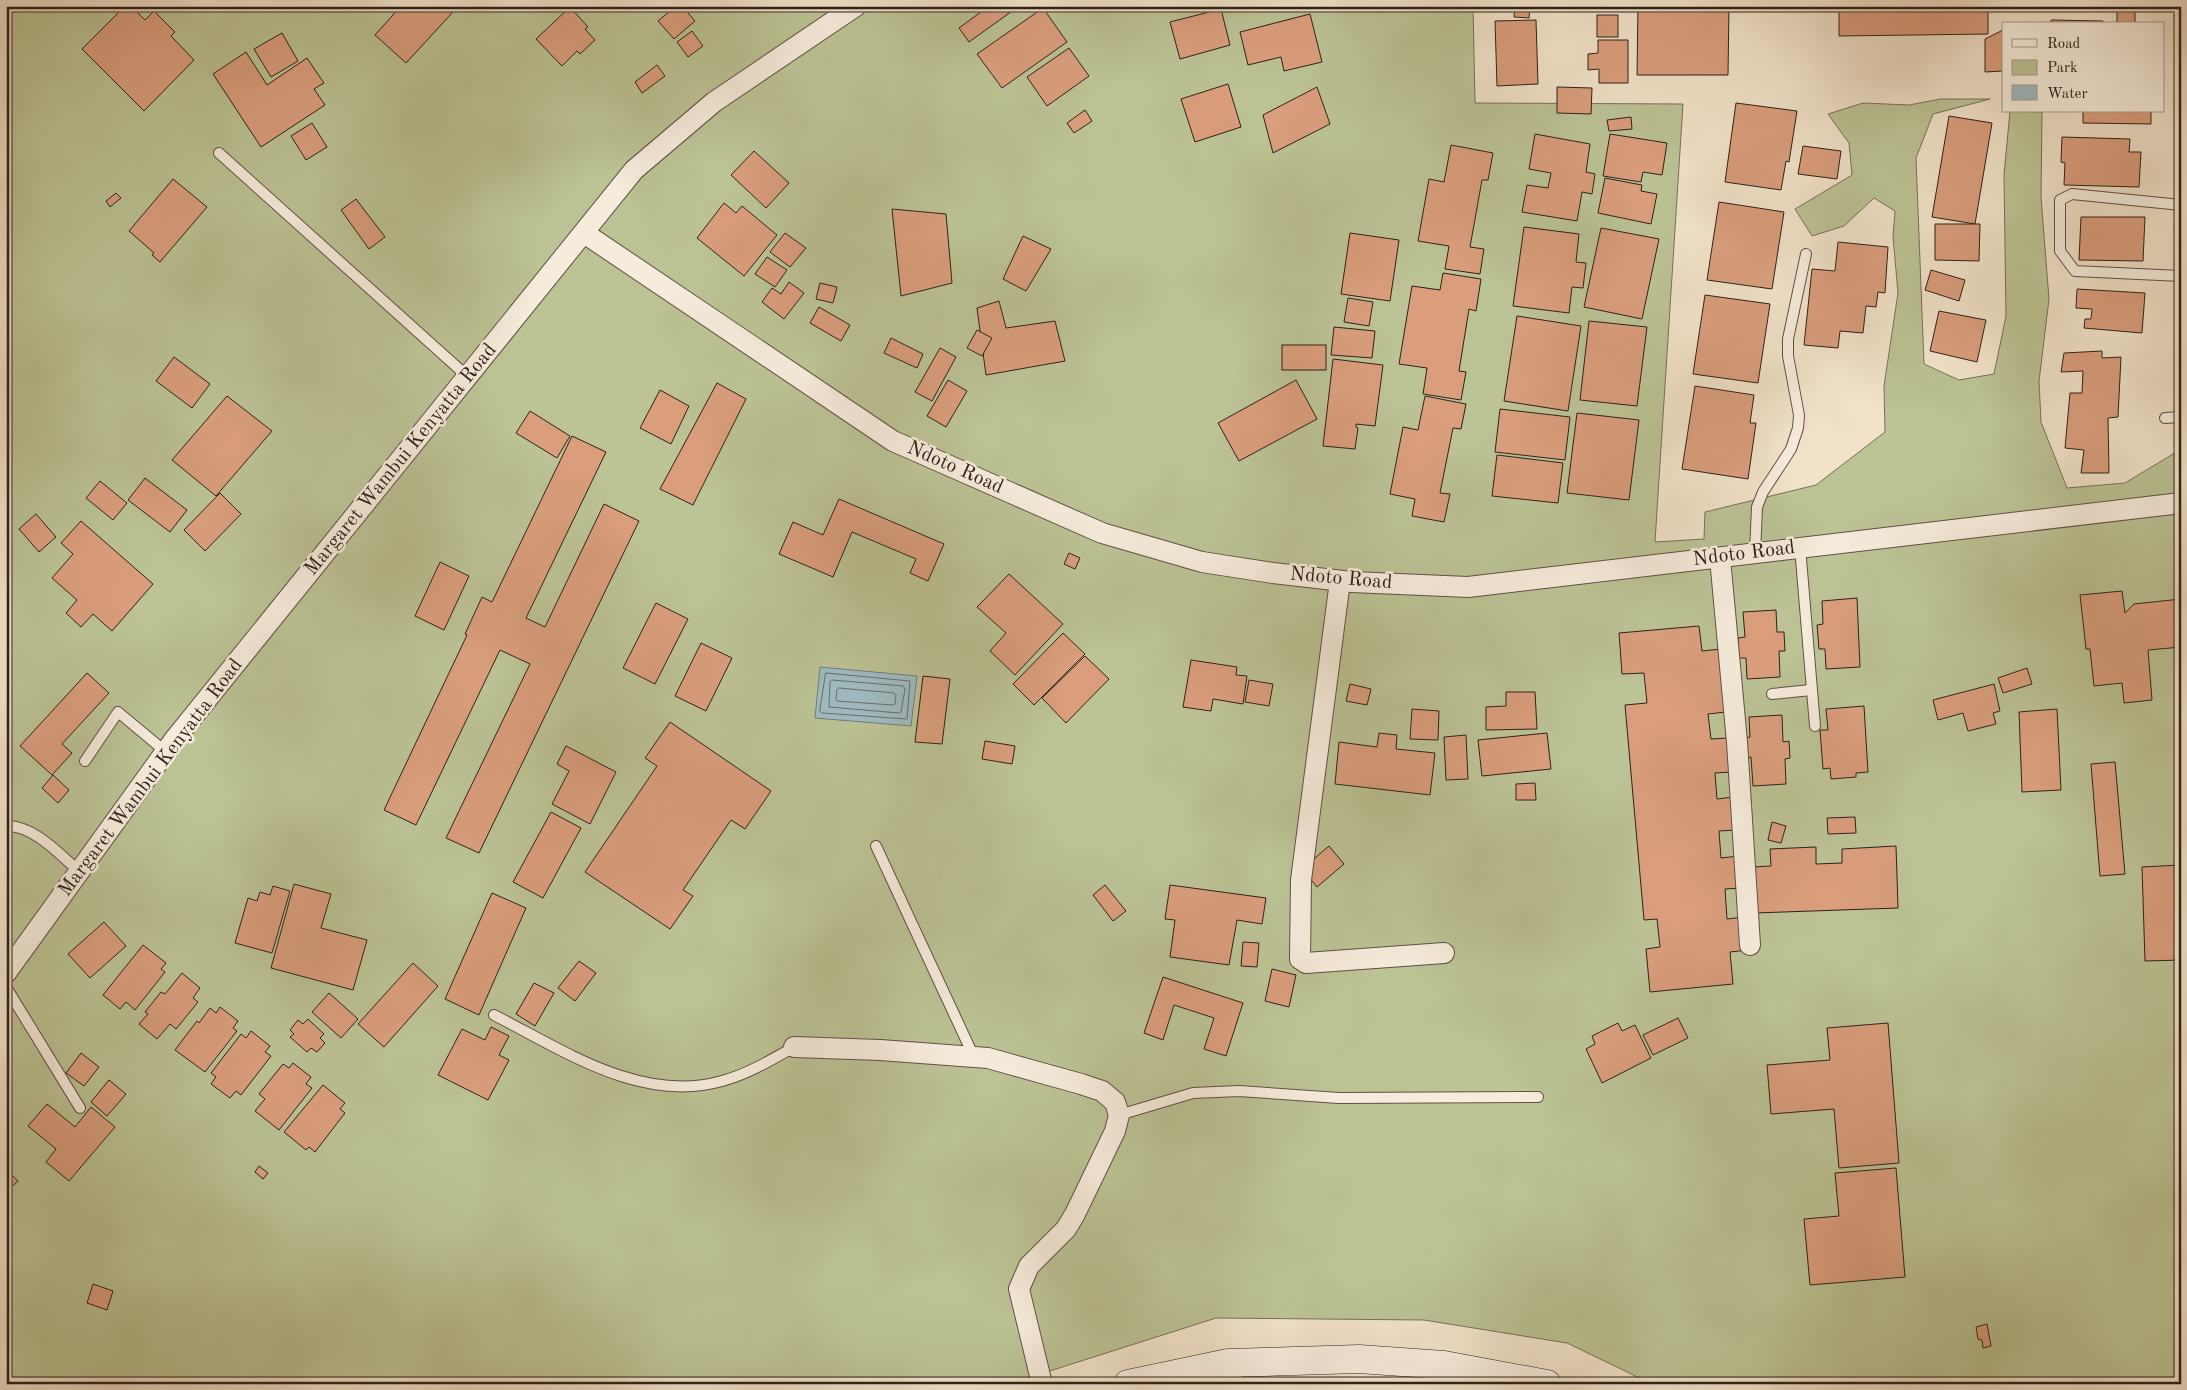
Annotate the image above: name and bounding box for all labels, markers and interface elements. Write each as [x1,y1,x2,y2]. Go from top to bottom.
legend [2002,22,2164,112]
text: Road [2047,37,2081,52]
text: Park [2047,61,2078,76]
text: Water [2047,87,2088,102]
street label: Margaret Wambui Kenyatta Road [301,340,501,580]
street label: Ndoto Road [904,438,1006,498]
street label: Ndoto Road [1692,538,1796,570]
street label: Ndoto Road [1289,565,1393,593]
street label: Margaret Wambui Kenyatta Road [55,655,247,901]

